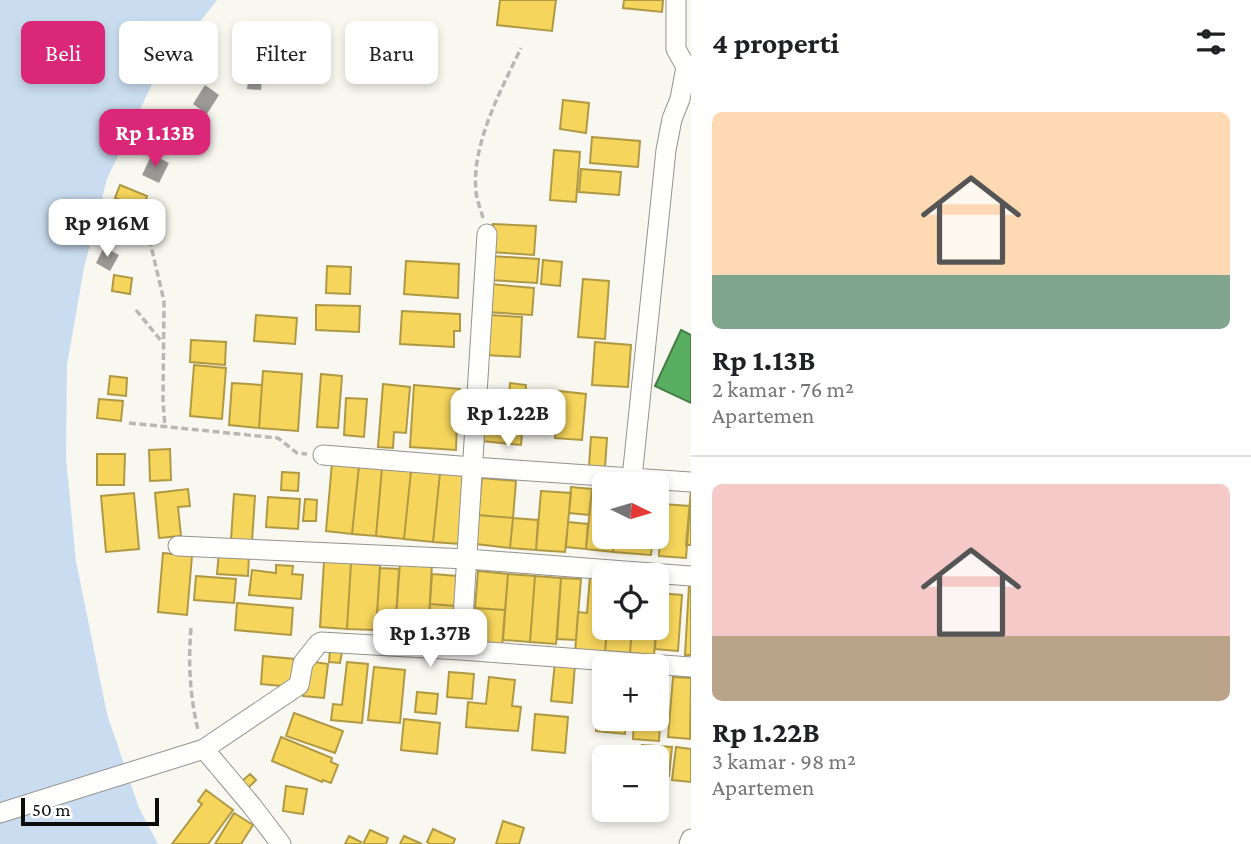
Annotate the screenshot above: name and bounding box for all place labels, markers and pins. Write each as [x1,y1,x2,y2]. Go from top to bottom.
pin: Rp 1.13B [83,110,227,169]
pin: Rp 916M [42,200,172,259]
pin: Rp 1.22B [436,390,580,449]
pin: Rp 1.37B [358,610,502,669]

